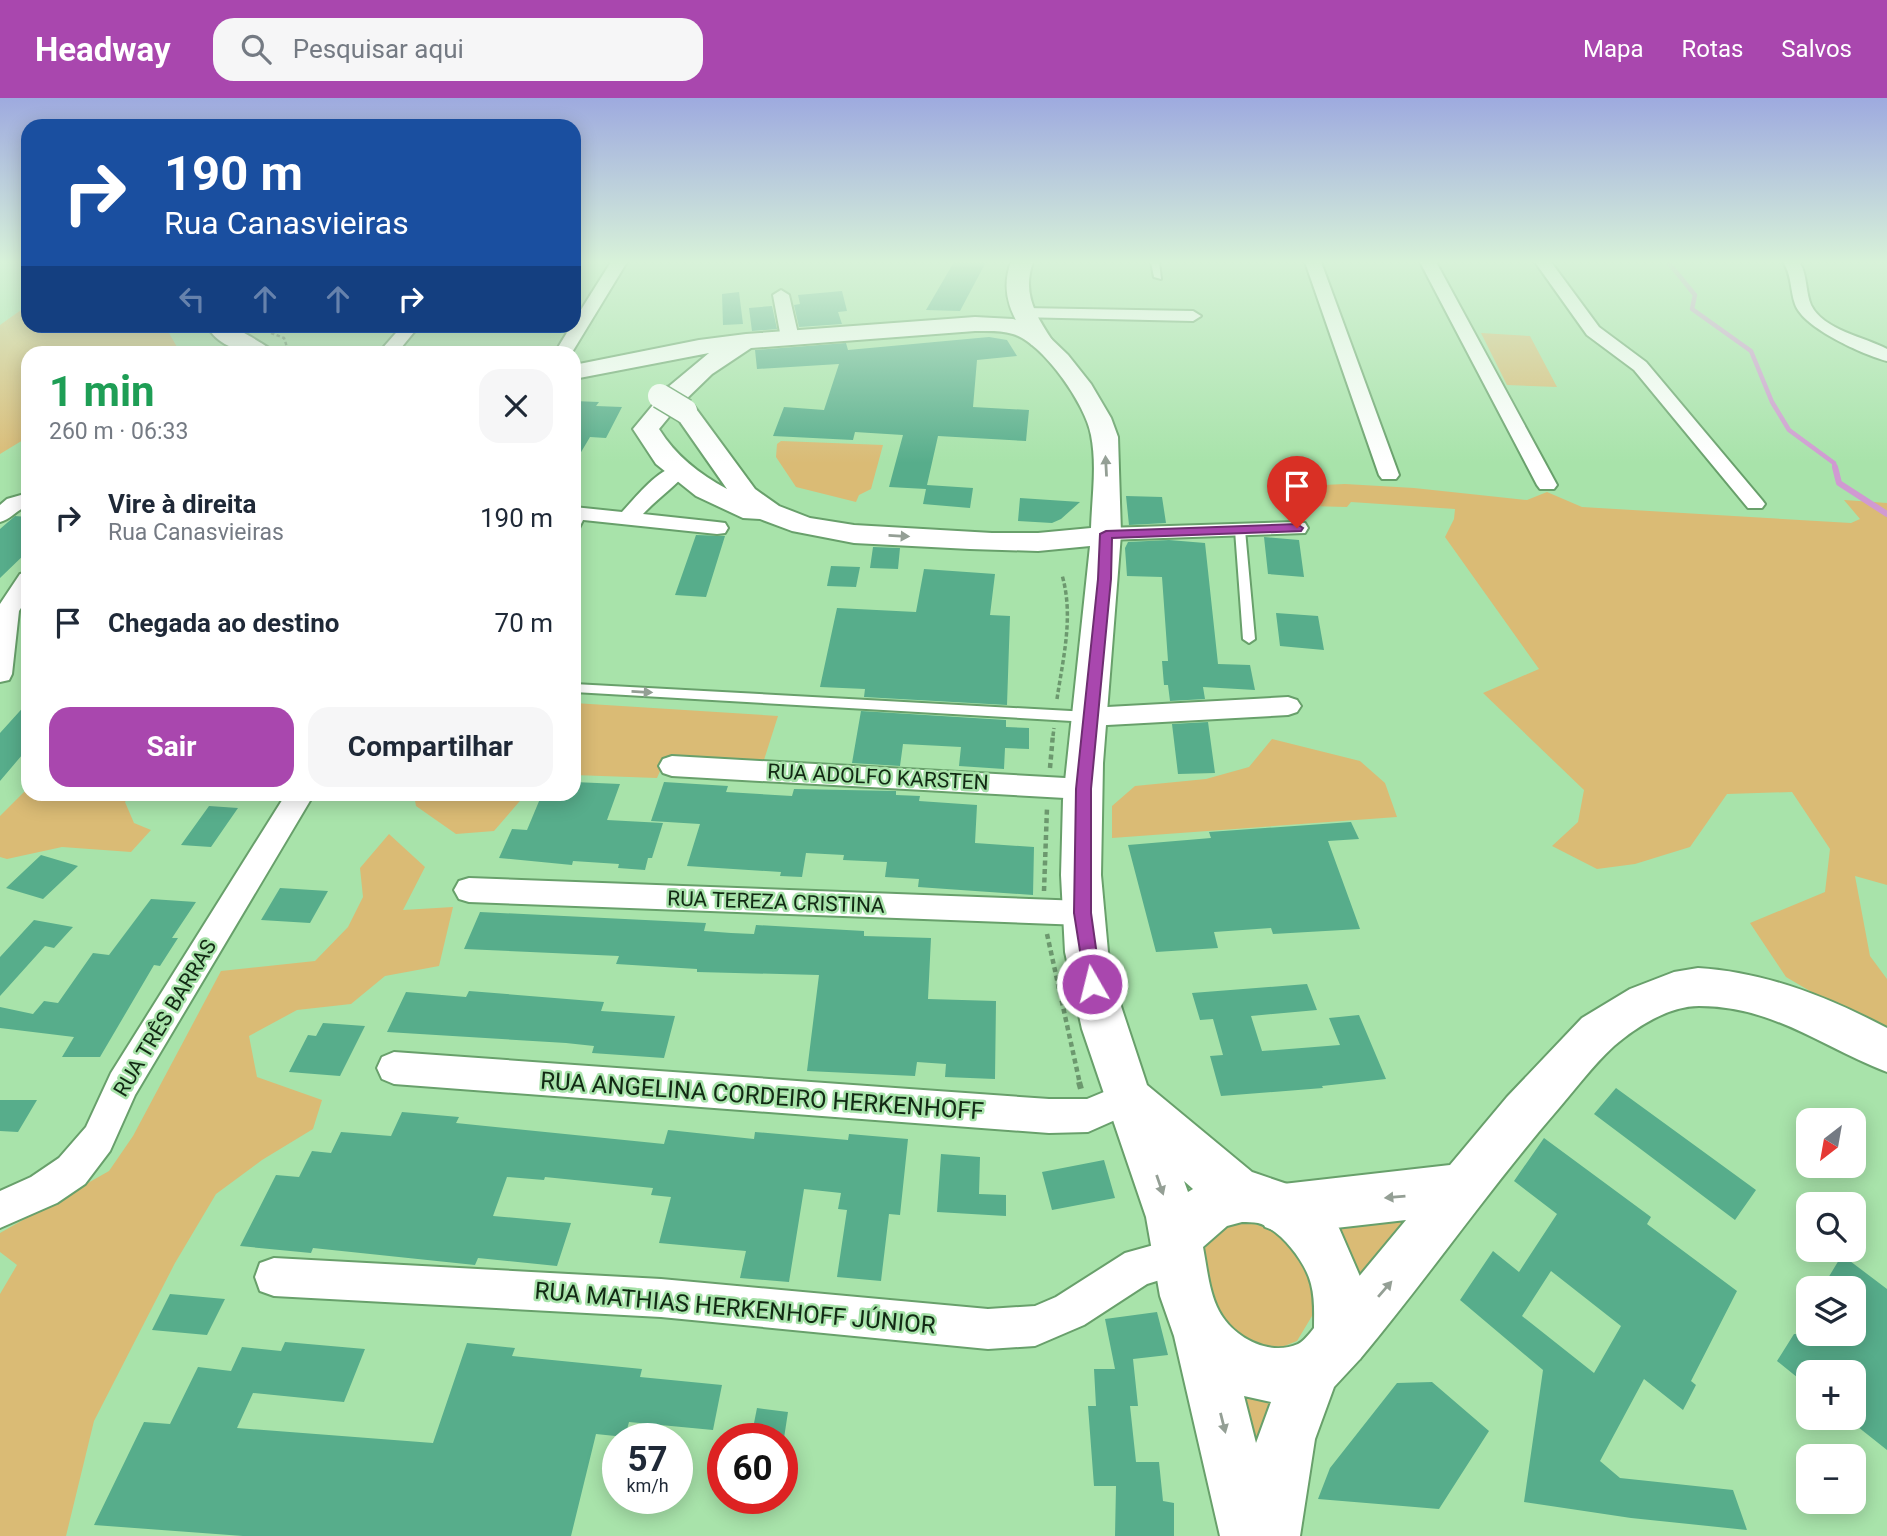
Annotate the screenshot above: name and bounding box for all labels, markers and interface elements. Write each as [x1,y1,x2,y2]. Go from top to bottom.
search box [213,18,703,81]
text: Headway [35,30,171,69]
icon: search [237,30,275,68]
text: Pesquisar aqui [293,34,464,64]
text: Mapa [1583,35,1644,63]
text: Rotas [1682,35,1743,63]
text: Salvos [1781,35,1852,63]
text: 190 m [164,145,303,202]
icon: right [49,147,140,238]
text: Rua Canasvieiras [164,204,409,242]
icon: left [173,280,211,318]
icon: ahead [246,280,284,318]
icon: ahead [319,280,357,318]
icon: right [392,280,430,318]
text: 1 min [49,367,155,416]
button: close [479,369,553,443]
text: 260 m · 06:33 [49,418,188,445]
one-way arrow [1101,455,1112,477]
pin [1267,456,1327,528]
icon: arrive [1278,467,1316,505]
text: Vire à direita [108,489,256,519]
icon: right [49,499,87,537]
text: 190 m [480,503,553,533]
text: Rua Canasvieiras [108,519,284,546]
one-way arrow [888,531,910,542]
icon: arrive [49,604,87,642]
text: Chegada ao destino [108,608,339,638]
text: 70 m [495,608,553,638]
one-way arrow [631,687,653,698]
button: Sair [49,707,294,787]
button: Compartilhar [308,707,553,787]
street label: RUA ADOLFO KARSTEN [767,759,989,795]
street label: RUA TEREZA CRISTINA [667,886,885,918]
street label: RUA TRÊS BARRAS [109,935,221,1101]
position arrow [1055,947,1129,1021]
street label: RUA ANGELINA CORDEIRO HERKENHOFF [539,1067,985,1125]
north arrow [1796,1108,1866,1178]
map controls [1796,1108,1866,1514]
one-way arrow [1155,1175,1166,1196]
one-way arrow [1384,1192,1406,1203]
button: search [1796,1192,1866,1262]
button: layers [1796,1276,1866,1346]
street label: RUA MATHIAS HERKENHOFF JÚNIOR [533,1277,937,1339]
one-way arrow [1377,1280,1393,1297]
button: + [1796,1360,1866,1430]
one-way arrow [1218,1412,1229,1434]
speed limit sign: 60 [707,1423,798,1514]
text: 57 [627,1439,668,1480]
button: − [1796,1444,1866,1514]
text: km/h [626,1475,669,1496]

